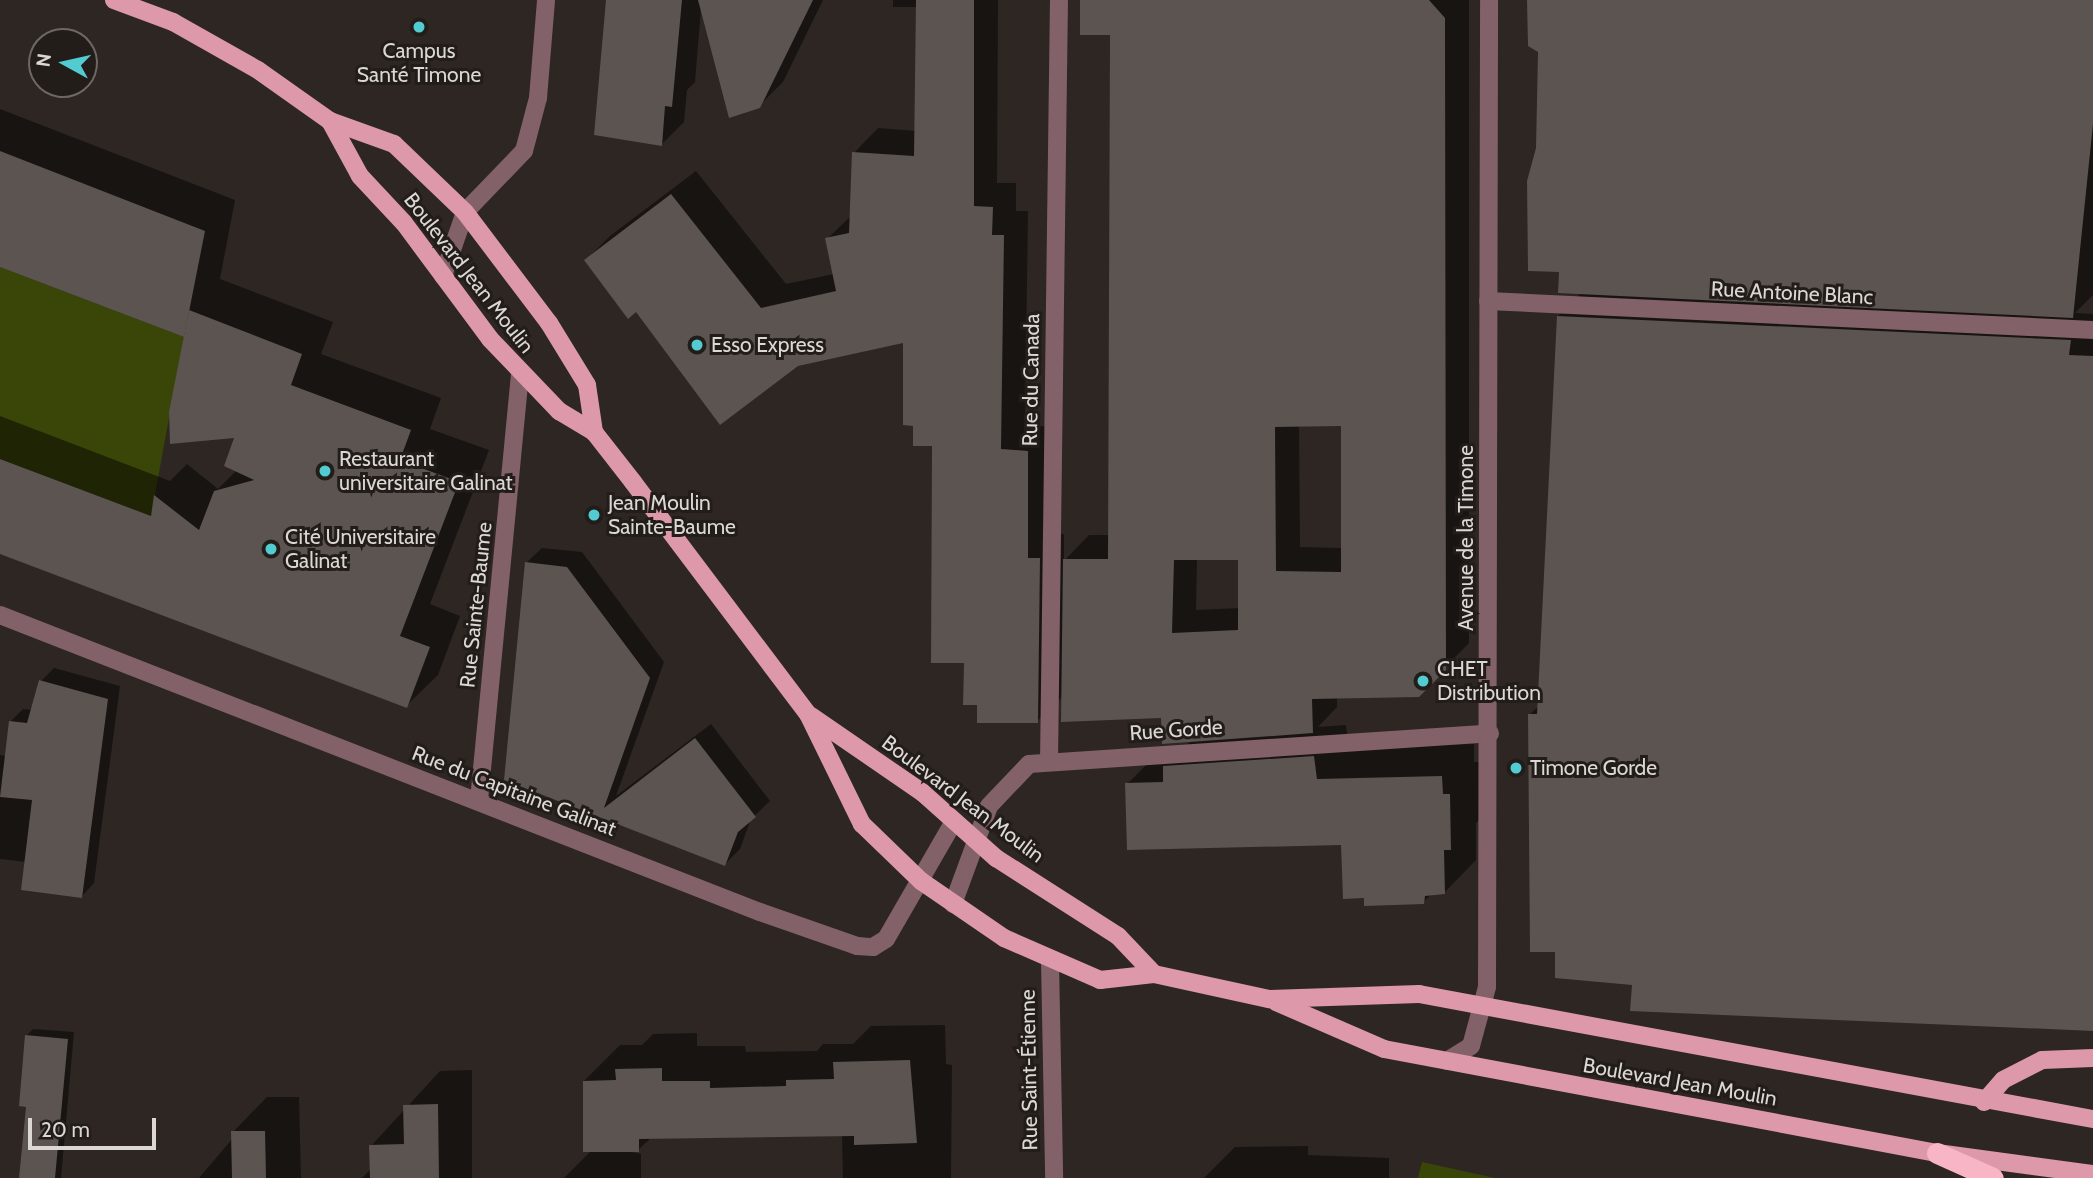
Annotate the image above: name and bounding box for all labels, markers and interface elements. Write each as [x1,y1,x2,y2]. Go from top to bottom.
marker: Campus Santé Timone [411,19,427,35]
north arrow [28,28,98,98]
place label: Campus Santé Timone [357,38,481,88]
text: N [31,52,56,69]
street label: Boulevard Jean Moulin [399,188,539,358]
street label: Rue Antoine Blanc [1710,276,1874,310]
street label: Rue du Canada [1017,313,1045,447]
place label: Esso Express [711,332,824,358]
marker: Esso Express [689,337,705,353]
street label: Avenue de la Timone [1453,445,1479,631]
place label: Restaurant universitaire Galinat [339,446,513,496]
marker: Restaurant universitaire Galinat [317,463,333,479]
place label: Jean Moulin Sainte-Baume [608,490,736,540]
marker: Jean Moulin Sainte-Baume [586,507,602,523]
street label: Rue Sainte-Baume [455,521,497,689]
place label: Cité Universitaire Galinat [285,524,436,574]
marker: Cité Universitaire Galinat [263,541,279,557]
place label: CHET Distribution [1437,656,1541,706]
marker: CHET Distribution [1415,673,1431,689]
street label: Rue Gorde [1129,714,1223,746]
street label: Boulevard Jean Moulin [877,730,1049,868]
street label: Rue du Capitaine Galinat [408,740,620,842]
place label: Timone Gorde [1530,755,1657,781]
marker: Timone Gorde [1508,760,1524,776]
street label: Rue Saint-Étienne [1015,989,1043,1151]
street label: Boulevard Jean Moulin [1581,1053,1779,1111]
scale bar [32,1104,159,1148]
text: 20 m [41,1117,90,1142]

